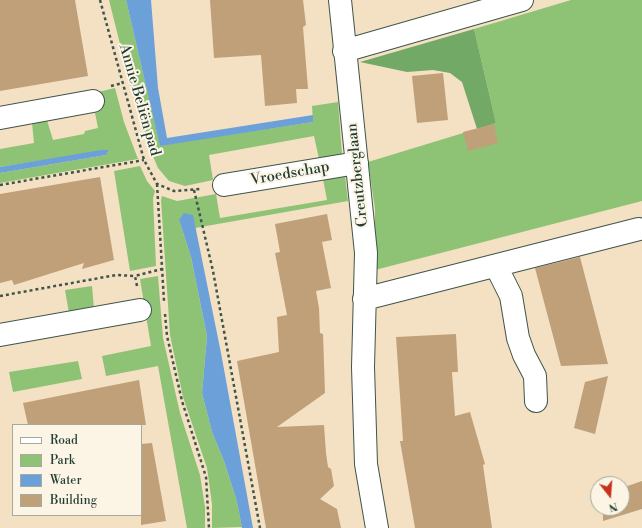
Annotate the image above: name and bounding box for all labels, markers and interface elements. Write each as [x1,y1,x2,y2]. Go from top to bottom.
street label: Annie Beliën pad [114,42,164,158]
street label: Creutzberglaan [344,122,372,228]
street label: Vroedschap [249,158,331,190]
legend [12,424,142,516]
text: Road [50,433,78,448]
text: Park [50,453,75,468]
text: Water [50,473,82,488]
north arrow [590,476,630,516]
text: Building [50,493,97,508]
text: N [607,499,619,514]

